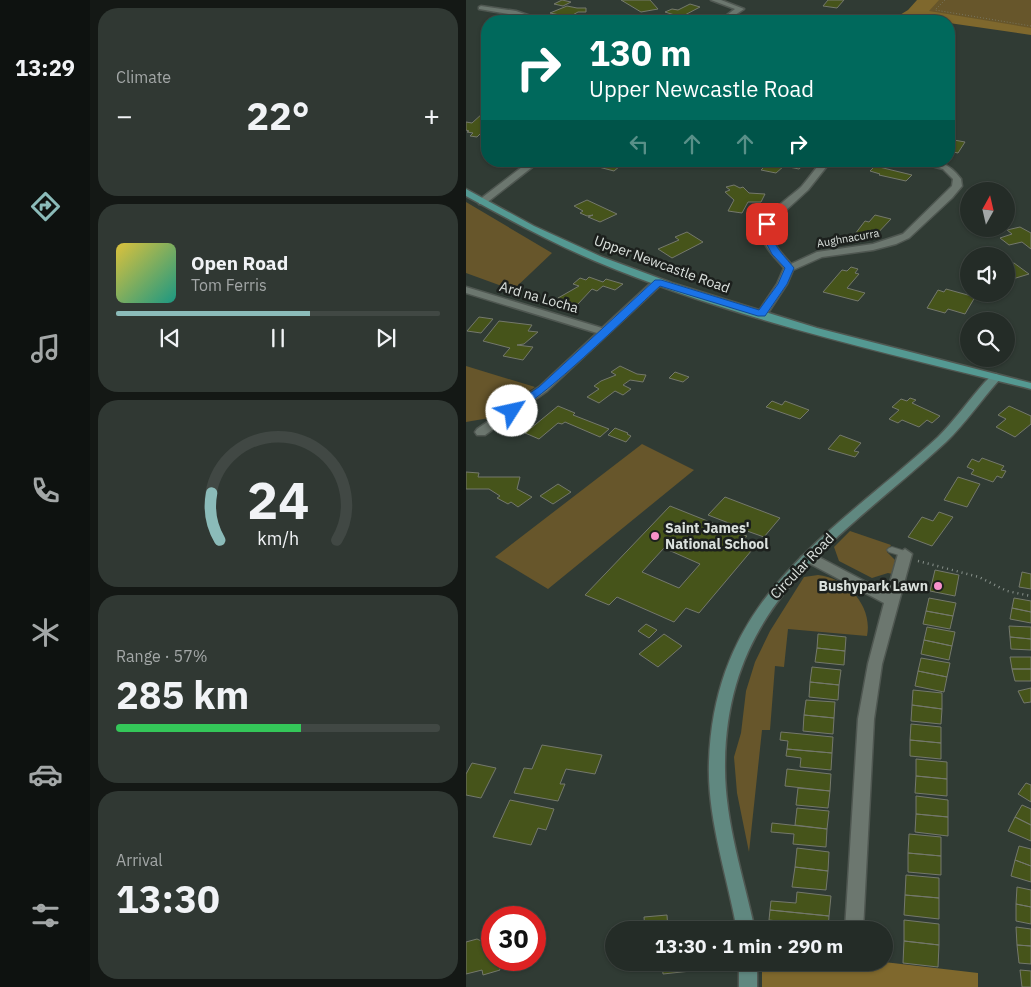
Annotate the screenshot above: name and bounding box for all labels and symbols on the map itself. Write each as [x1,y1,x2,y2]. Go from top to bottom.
north arrow [960,182,1015,238]
pin [746,203,788,245]
street label: Aughnacurra [816,226,880,250]
street label: Upper Newcastle Road [592,231,732,297]
street label: Ard na Locha [497,277,581,317]
position arrow [485,384,537,436]
place label: Saint James' National School [665,519,769,553]
street label: Circular Road [766,529,838,603]
marker: Saint James' National School [649,530,661,542]
place label: Bushypark Lawn [819,577,928,595]
marker: Bushypark Lawn [932,580,944,592]
speed limit sign: 30 [481,906,546,971]

